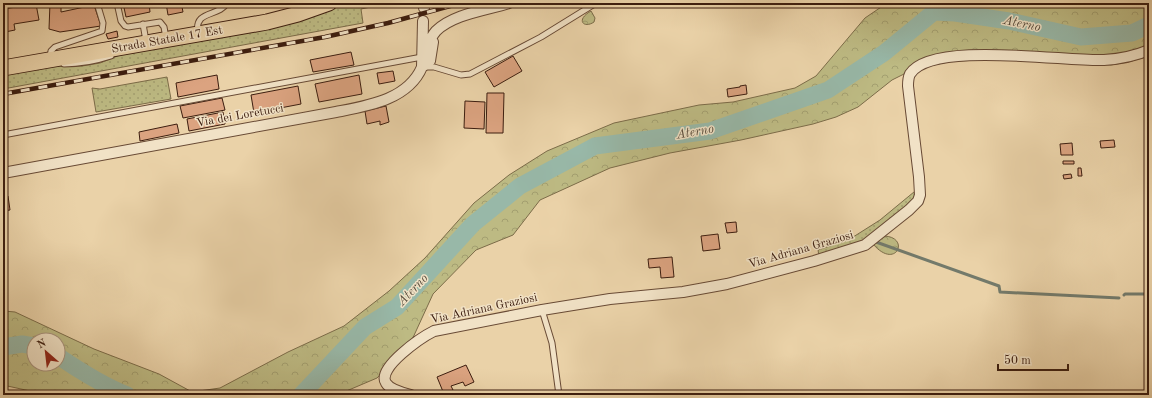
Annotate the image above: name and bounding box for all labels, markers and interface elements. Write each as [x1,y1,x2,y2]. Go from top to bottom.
water label: Aterno [1001,14,1042,34]
street label: Strada Statale 17 Est [110,24,224,56]
street label: Via dei Loretucci [195,102,285,130]
water label: Aterno [674,122,715,142]
street label: Via Adriana Graziosi [747,229,855,271]
water label: Aterno [395,272,431,309]
street label: Via Adriana Graziosi [429,292,539,326]
north arrow [26,332,66,372]
text: N [36,337,49,351]
scale bar [998,346,1068,372]
text: 50 m [1004,354,1031,367]

